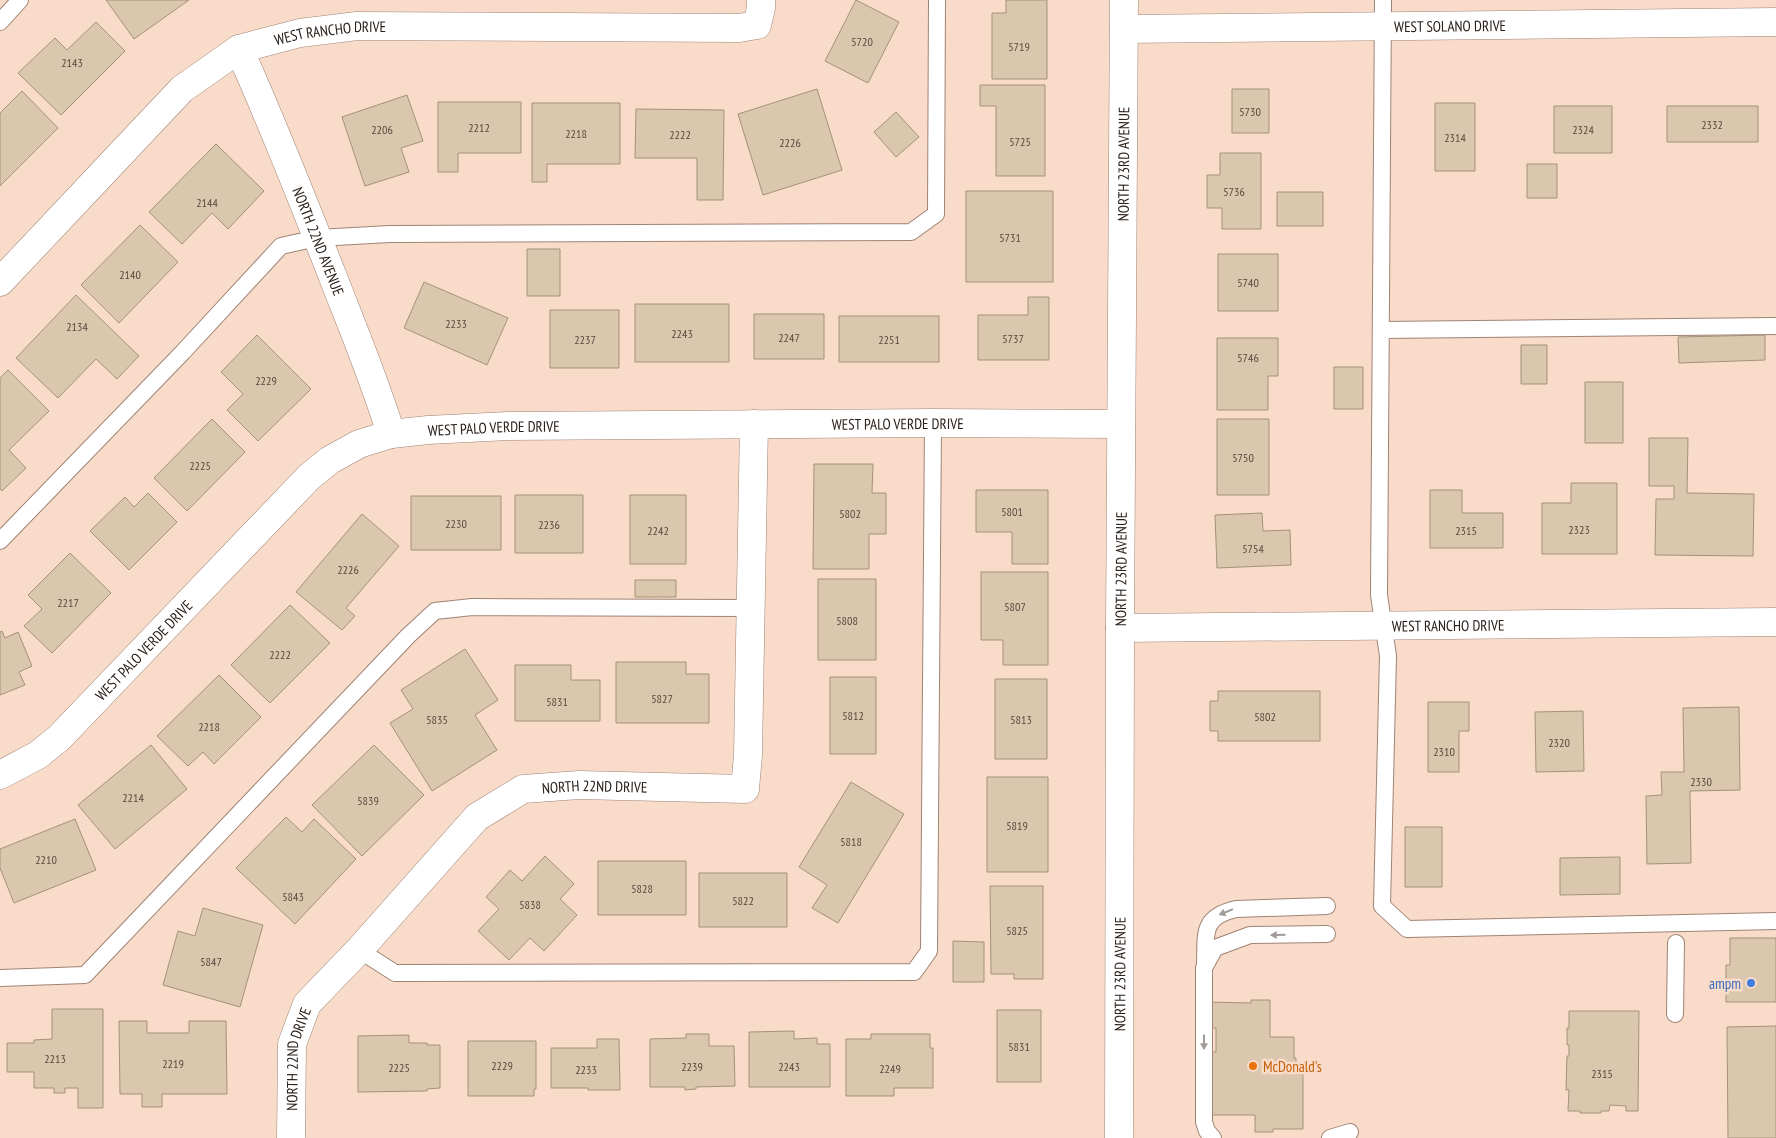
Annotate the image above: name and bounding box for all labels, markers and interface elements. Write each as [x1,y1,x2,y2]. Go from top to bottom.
street label: WEST SOLANO DRIVE [1394,15,1506,36]
street label: WEST RANCHO DRIVE [272,16,386,49]
house number: 5720 [851,34,873,49]
house number: 5719 [1008,39,1030,54]
house number: 2143 [61,55,83,70]
house number: 5730 [1239,104,1261,119]
street label: NORTH 23RD AVENUE [1113,107,1133,221]
house number: 2332 [1701,117,1723,132]
house number: 2212 [468,120,490,135]
house number: 2206 [371,122,393,137]
house number: 2324 [1572,122,1594,137]
house number: 2218 [565,126,587,141]
house number: 2222 [669,127,691,142]
house number: 2314 [1444,130,1466,145]
house number: 5725 [1009,134,1031,149]
house number: 2226 [779,135,801,150]
street label: NORTH 22ND AVENUE [289,184,349,298]
house number: 5736 [1223,184,1245,199]
house number: 2144 [196,195,218,210]
house number: 5731 [999,230,1021,245]
house number: 2140 [119,267,141,282]
house number: 5740 [1237,275,1259,290]
house number: 2233 [445,316,467,331]
house number: 2134 [66,319,88,334]
house number: 2243 [671,326,693,341]
house number: 2247 [778,330,800,345]
house number: 5737 [1002,331,1024,346]
house number: 2237 [574,332,596,347]
house number: 2251 [878,332,900,347]
house number: 5746 [1237,350,1259,365]
house number: 2229 [255,373,277,388]
street label: WEST PALO VERDE DRIVE [832,413,964,433]
street label: WEST PALO VERDE DRIVE [427,416,560,440]
house number: 5750 [1232,450,1254,465]
house number: 2225 [189,458,211,473]
house number: 5801 [1001,504,1023,519]
house number: 5802 [839,506,861,521]
street label: NORTH 23RD AVENUE [1111,512,1130,626]
house number: 2230 [445,516,467,531]
house number: 2236 [538,517,560,532]
house number: 2323 [1568,522,1590,537]
house number: 2242 [647,523,669,538]
house number: 2315 [1455,523,1477,538]
house number: 5754 [1242,541,1264,556]
house number: 2226 [337,562,359,577]
house number: 2217 [57,595,79,610]
street label: WEST PALO VERDE DRIVE [91,596,196,704]
house number: 5807 [1004,599,1026,614]
house number: 5808 [836,613,858,628]
street label: WEST RANCHO DRIVE [1392,615,1504,635]
house number: 2222 [269,647,291,662]
house number: 5827 [651,691,673,706]
house number: 5831 [546,694,568,709]
house number: 5812 [842,708,864,723]
house number: 5802 [1254,709,1276,724]
house number: 5835 [426,712,448,727]
house number: 5813 [1010,712,1032,727]
house number: 2218 [198,719,220,734]
house number: 2320 [1548,735,1570,750]
house number: 2310 [1433,744,1455,759]
house number: 2330 [1690,774,1712,789]
street label: NORTH 22ND DRIVE [541,775,647,797]
house number: 2214 [122,790,144,805]
house number: 5839 [357,793,379,808]
house number: 5819 [1006,818,1028,833]
house number: 5818 [840,834,862,849]
house number: 2210 [35,852,57,867]
house number: 5828 [631,881,653,896]
house number: 5843 [282,889,304,904]
house number: 5822 [732,893,754,908]
house number: 5838 [519,897,541,912]
one-way arrow [1219,909,1233,917]
street label: NORTH 23RD AVENUE [1110,917,1129,1031]
house number: 5825 [1006,923,1028,938]
one-way arrow [1270,931,1286,939]
house number: 5847 [200,954,222,969]
place label: ampm [1709,974,1741,993]
marker: ampm [1745,977,1757,989]
street label: NORTH 22ND DRIVE [282,1004,314,1111]
one-way arrow [1200,1035,1208,1051]
house number: 5831 [1008,1039,1030,1054]
house number: 2213 [44,1051,66,1066]
house number: 2219 [162,1056,184,1071]
place label: McDonald's [1263,1057,1322,1076]
house number: 2229 [491,1058,513,1073]
house number: 2239 [681,1059,703,1074]
house number: 2243 [778,1059,800,1074]
house number: 2225 [388,1060,410,1075]
marker: McDonald's [1247,1060,1259,1072]
house number: 2249 [879,1061,901,1076]
house number: 2233 [575,1062,597,1077]
house number: 2315 [1591,1066,1613,1081]

